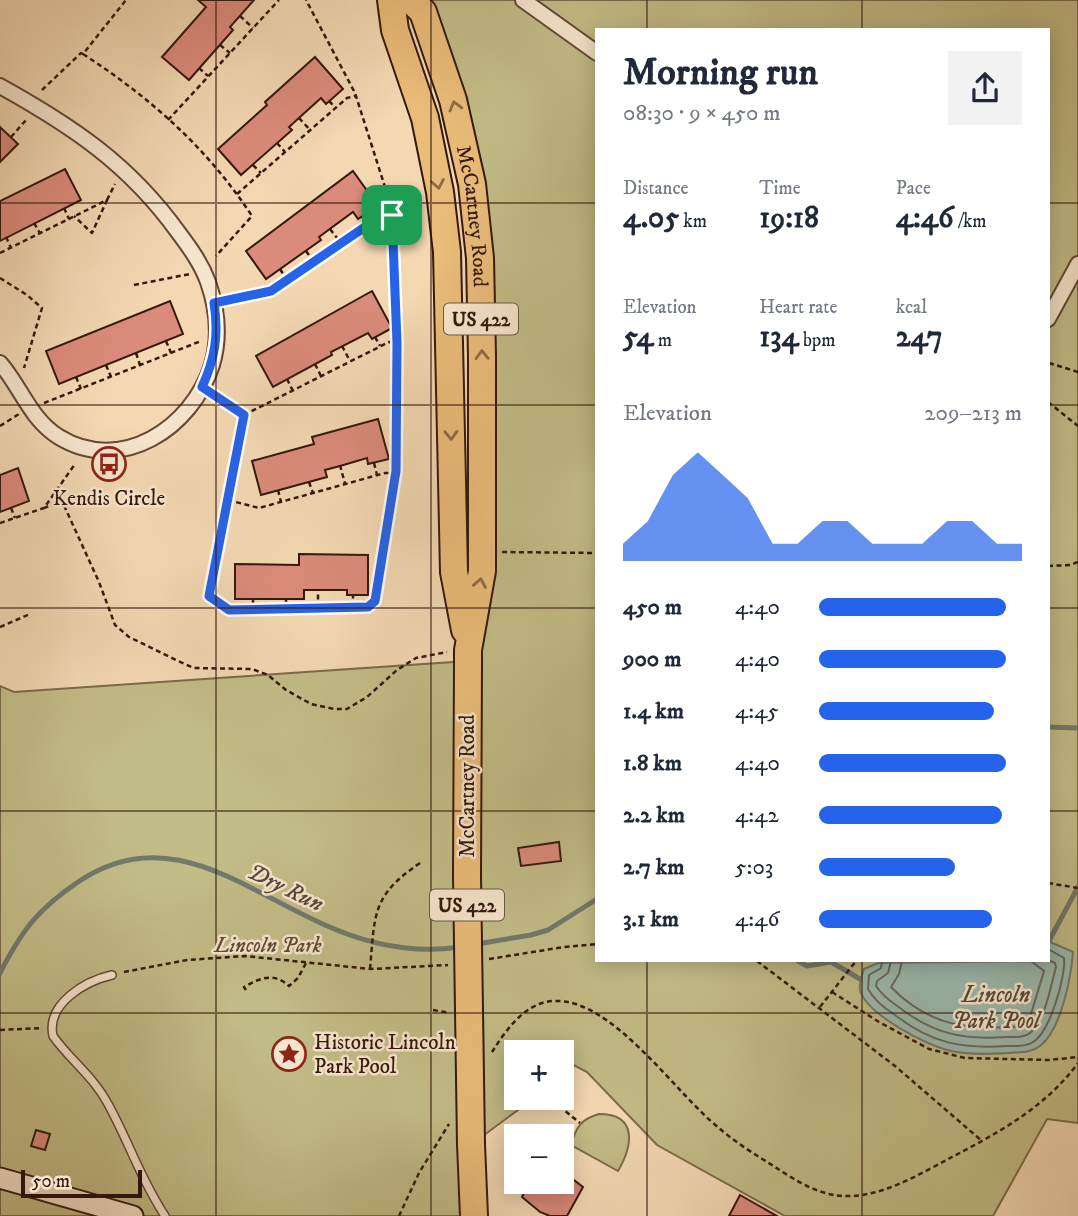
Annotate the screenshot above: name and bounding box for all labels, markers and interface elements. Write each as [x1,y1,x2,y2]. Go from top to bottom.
text: Morning run [623,49,818,97]
button: share [948,51,1022,125]
text: 08:30 · 9 × 450 m [623,99,781,128]
one-way arrow [448,100,463,112]
street label: McCartney Road [450,143,493,288]
text: Distance [623,177,688,200]
text: Time [759,177,801,200]
text: Pace [896,177,931,200]
one-way arrow [430,178,445,190]
pin [362,185,422,245]
icon: arrive [373,196,411,234]
text: 4.05 [623,200,679,237]
text: 19:18 [759,200,819,237]
text: 4:46 [896,200,954,237]
text: km [679,210,707,233]
text: /km [954,210,987,233]
text: Elevation [623,296,697,319]
text: Heart rate [759,296,837,319]
text: kcal [896,296,927,319]
road number: US 422 [444,304,518,334]
text: 54 [623,319,654,356]
text: 134 [759,319,799,356]
text: 247 [896,319,943,356]
text: m [654,329,672,352]
text: bpm [799,329,836,352]
one-way arrow [474,350,490,360]
text: Elevation [623,399,712,428]
text: 209–213 m [924,399,1022,428]
one-way arrow [444,430,459,441]
bus stop icon: Kendis Circle [90,445,128,483]
place label: Kendis Circle [53,486,166,512]
one-way arrow [472,577,487,589]
text: 450 m [623,593,682,622]
text: 4:40 [735,593,780,622]
text: 900 m [623,645,681,674]
text: 4:40 [735,645,780,674]
text: 1.4 km [623,697,684,726]
text: 4:45 [735,697,779,726]
street label: McCartney Road [455,714,481,857]
text: 1.8 km [623,749,682,778]
text: 4:40 [735,749,780,778]
text: 2.2 km [623,801,685,830]
text: 4:42 [735,801,779,830]
text: 2.7 km [623,853,684,882]
text: 5:03 [735,853,773,882]
water label: Dry Run [243,858,328,919]
road number: US 422 [430,890,504,920]
text: 3.1 km [623,905,679,934]
text: 4:46 [735,905,779,934]
park label: Lincoln Park [213,933,322,959]
water label: Lincoln Park Pool [952,981,1042,1036]
place label: Historic Lincoln Park Pool [314,1030,456,1080]
place icon: Historic Lincoln Park Pool [270,1035,308,1073]
map controls [504,1040,574,1194]
button: + [504,1040,574,1110]
button: − [504,1124,574,1194]
scale bar [21,1167,142,1199]
text: 50 m [32,1170,70,1193]

